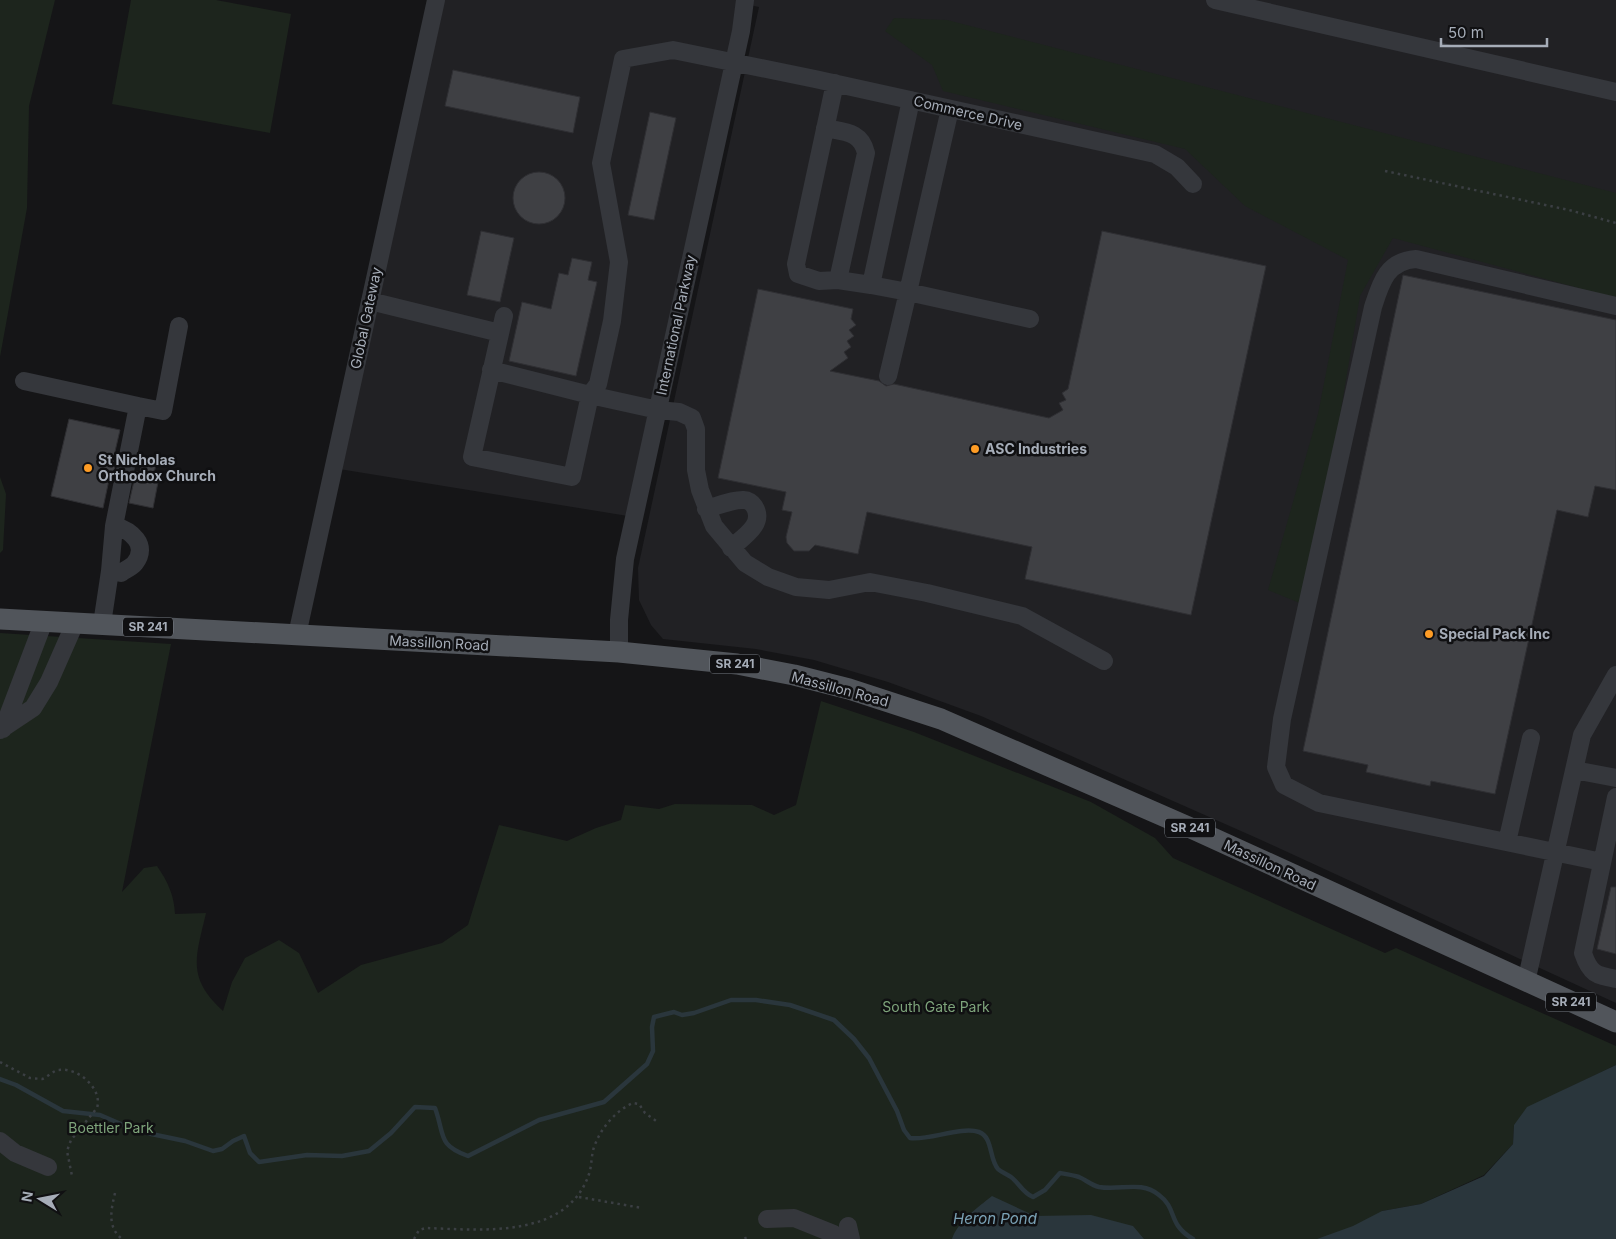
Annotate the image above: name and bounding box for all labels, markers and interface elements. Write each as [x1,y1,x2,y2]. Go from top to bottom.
scale bar [1441,15,1547,47]
text: 50 m [1448,23,1484,42]
street label: Commerce Drive [912,92,1024,133]
street label: International Parkway [652,253,699,397]
street label: Global Gateway [346,265,385,370]
place label: ASC Industries [985,440,1087,457]
marker: ASC Industries [969,443,981,455]
place label: St Nicholas Orthodox Church [98,451,216,484]
marker: St Nicholas Orthodox Church [82,462,94,474]
road number: SR 241 [123,618,173,636]
place label: Special Pack Inc [1439,625,1550,642]
marker: Special Pack Inc [1423,628,1435,640]
street label: Massillon Road [389,631,489,654]
road number: SR 241 [710,654,760,674]
street label: Massillon Road [790,667,891,710]
road number: SR 241 [1165,818,1215,838]
street label: Massillon Road [1221,836,1319,893]
road number: SR 241 [1546,992,1596,1012]
park label: South Gate Park [882,998,990,1015]
park label: Boettler Park [68,1119,154,1136]
north arrow [15,1174,65,1224]
text: N [17,1190,36,1203]
water label: Heron Pond [953,1209,1038,1228]

